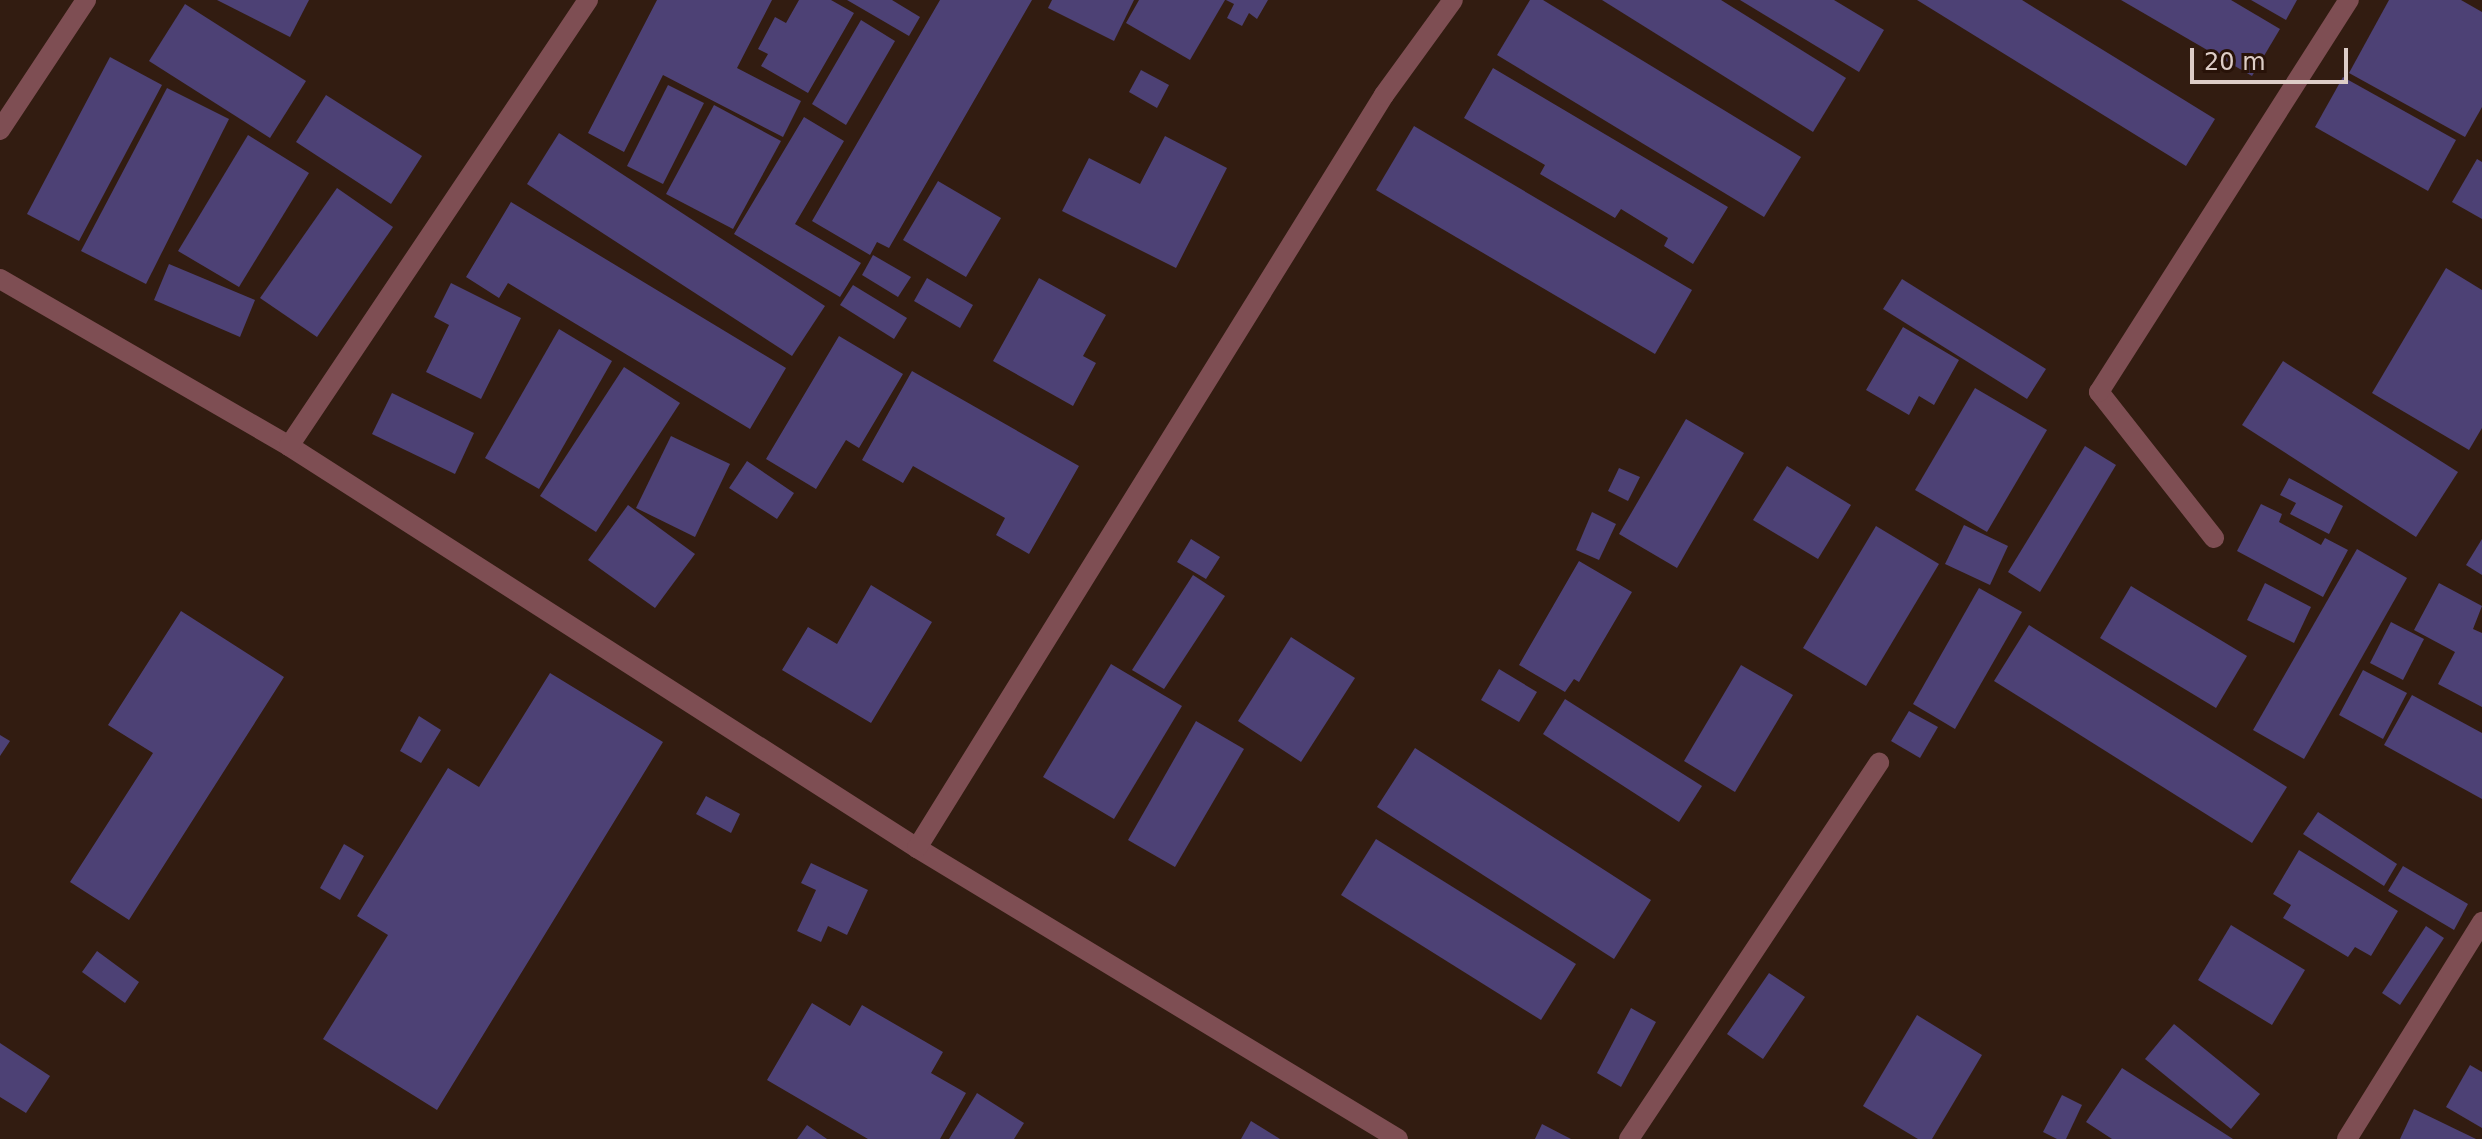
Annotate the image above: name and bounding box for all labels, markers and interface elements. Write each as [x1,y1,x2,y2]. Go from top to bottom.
scale bar [2194,32,2352,82]
text: 20 m [2204,48,2266,76]

